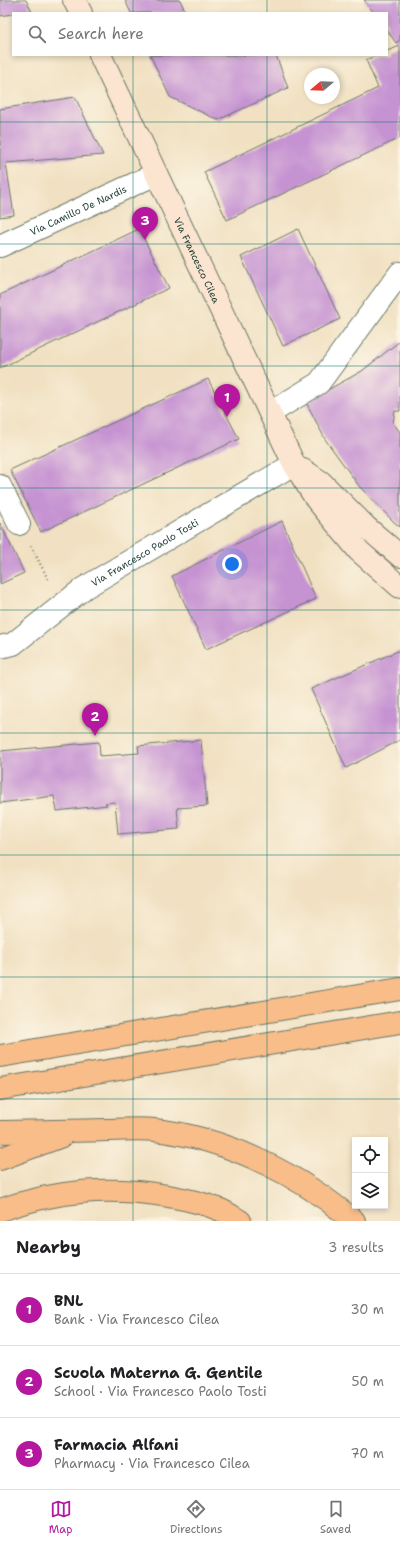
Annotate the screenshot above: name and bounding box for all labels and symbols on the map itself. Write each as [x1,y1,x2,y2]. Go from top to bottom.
north arrow [304,68,340,104]
street label: Via Camillo De Nardis [28,182,129,238]
pin: 3 [132,207,158,240]
street label: Via Francesco Cilea [171,215,224,306]
pin: 1 [214,384,240,417]
street label: Via Francesco Paolo Tosti [88,515,201,589]
your location [222,554,242,574]
pin: 2 [82,703,108,736]

